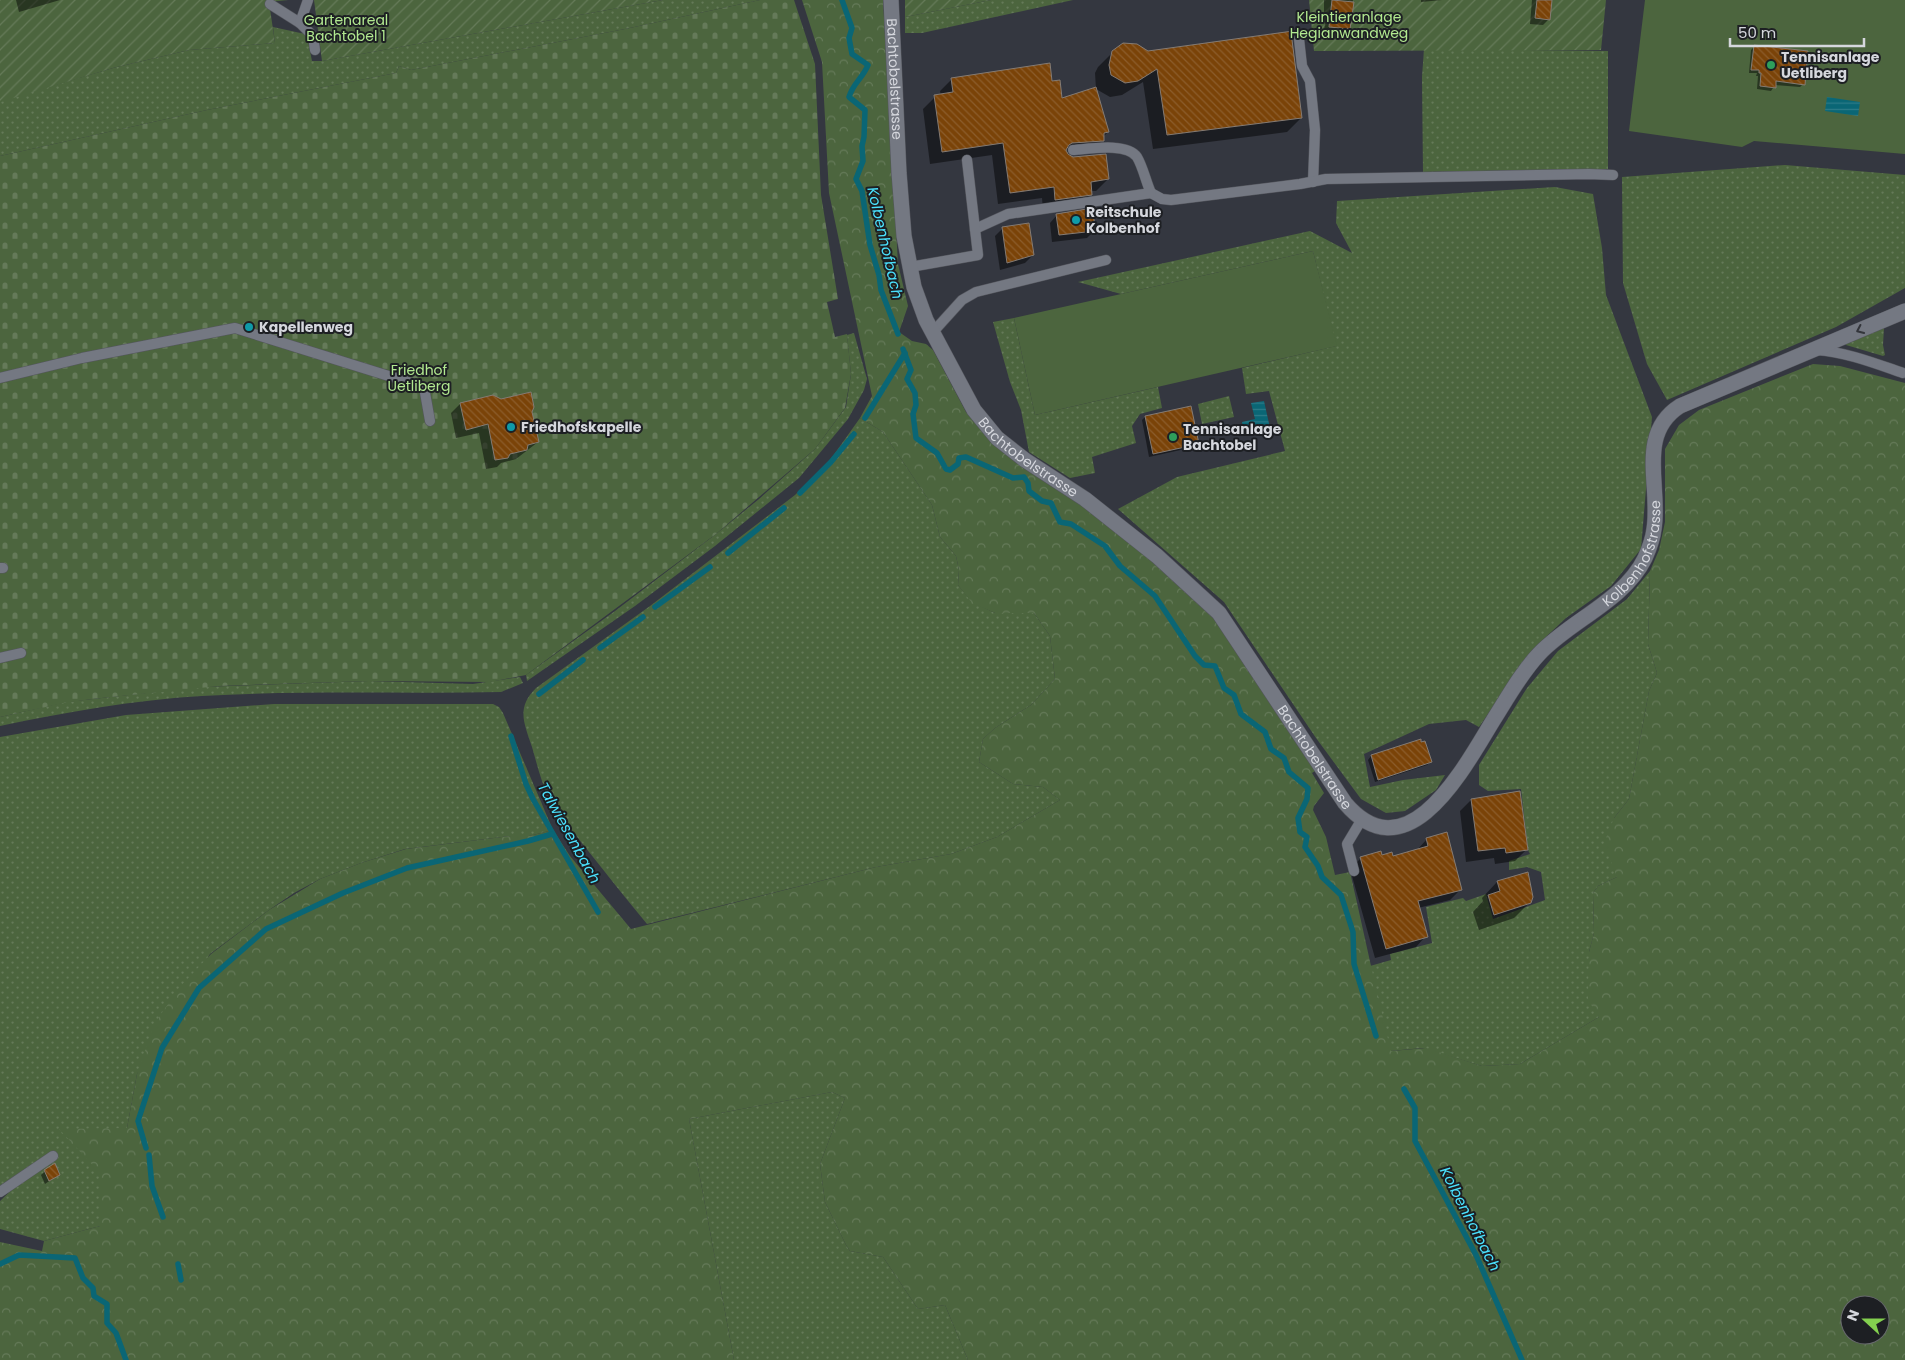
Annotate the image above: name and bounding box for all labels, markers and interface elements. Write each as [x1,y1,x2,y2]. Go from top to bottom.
park label: Kleintieranlage Hegianwandweg [1290,7,1408,43]
park label: Gartenareal Bachtobel 1 [304,10,388,46]
scale bar [1730,15,1864,47]
street label: Bachtobelstrasse [882,18,907,140]
text: 50 m [1738,22,1776,43]
place label: Tennisanlage Uetliberg [1781,47,1880,83]
marker: Tennisanlage Uetliberg [1765,59,1777,71]
water label: Kolbenhofbach [862,185,909,301]
place label: Reitschule Kolbenhof [1086,202,1162,238]
marker: Reitschule Kolbenhof [1070,214,1082,226]
place label: Kapellenweg [259,317,353,337]
marker: Kapellenweg [243,321,255,333]
one-way arrow [1856,323,1865,334]
park label: Friedhof Uetliberg [388,360,450,396]
street label: Bachtobelstrasse [974,413,1082,502]
place label: Friedhofskapelle [521,417,642,437]
place label: Tennisanlage Bachtobel [1183,419,1282,455]
marker: Friedhofskapelle [505,421,517,433]
marker: Tennisanlage Bachtobel [1167,431,1179,443]
street label: Kolbenhofstrasse [1598,500,1665,611]
street label: Bachtobelstrasse [1273,701,1357,814]
water label: Talwiesenbach [533,778,606,887]
water label: Kolbenhofbach [1435,1163,1506,1275]
north arrow [1840,1295,1890,1345]
text: N [1842,1307,1864,1324]

